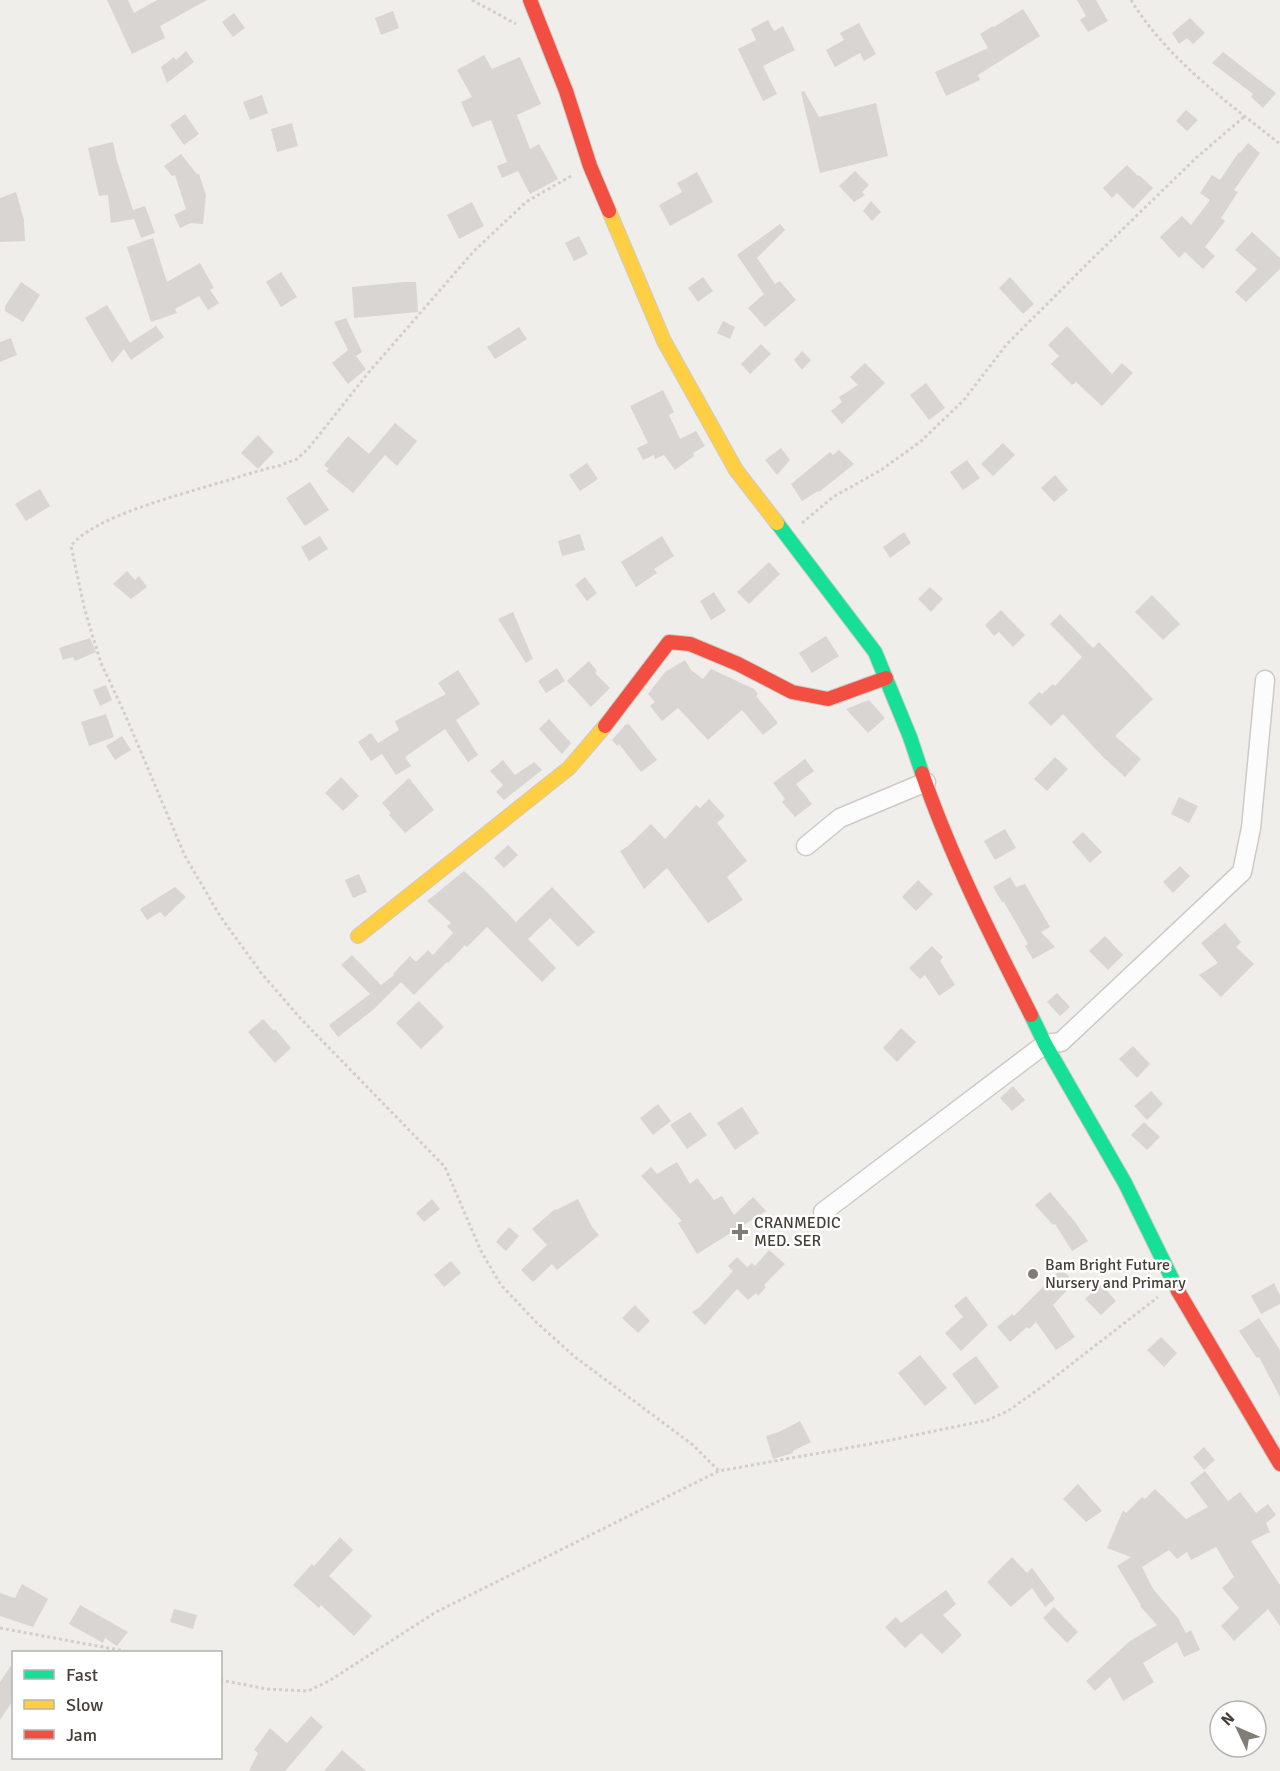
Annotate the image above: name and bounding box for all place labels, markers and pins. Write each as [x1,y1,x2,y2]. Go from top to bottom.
place label: CRANMEDIC MED. SER [754,1213,841,1251]
marker: CRANMEDIC MED. SER [731,1223,749,1241]
place label: Bam Bright Future Nursery and Primary [1045,1255,1186,1293]
marker: Bam Bright Future Nursery and Primary [1026,1267,1040,1281]

